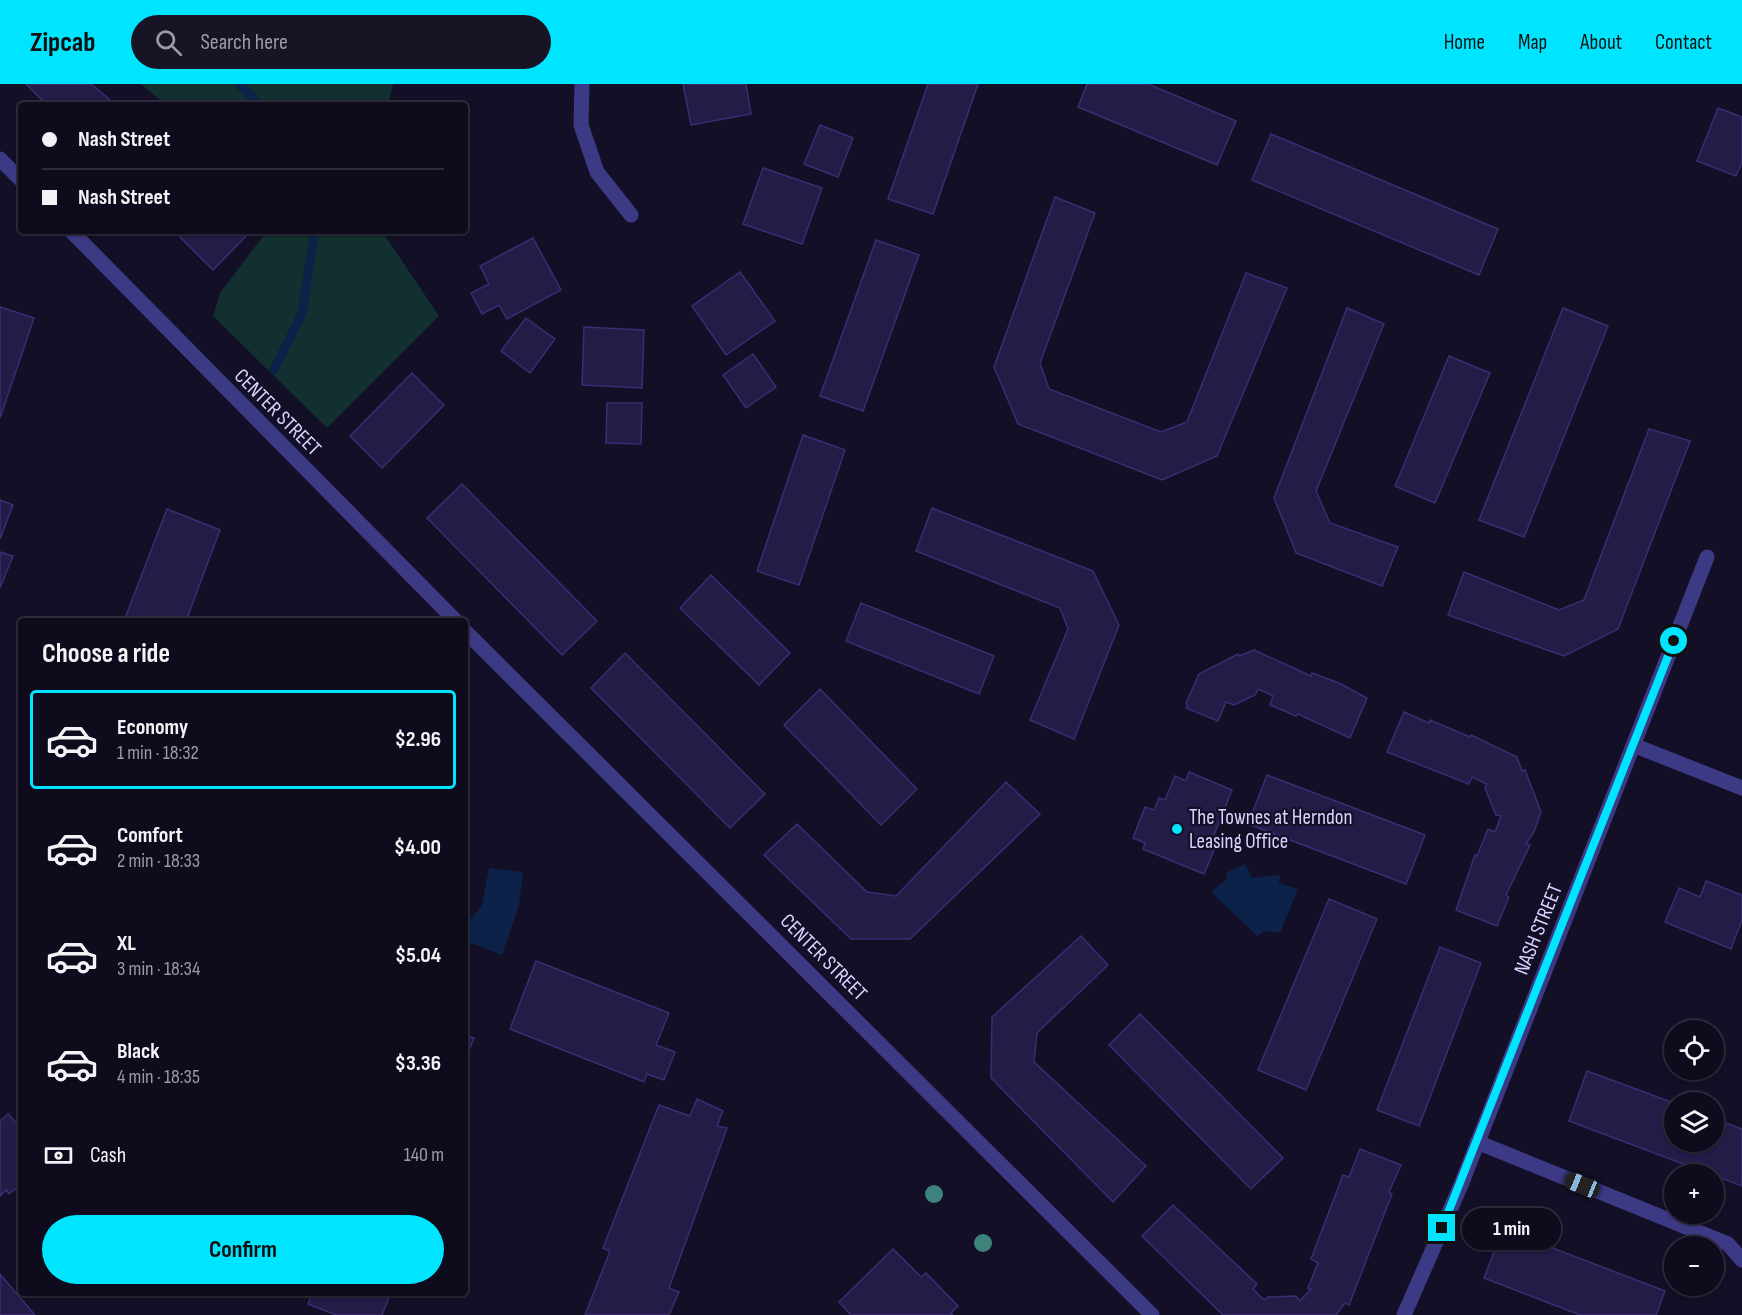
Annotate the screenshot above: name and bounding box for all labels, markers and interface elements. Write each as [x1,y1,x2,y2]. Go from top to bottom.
search box [131,15,551,69]
text: Zipcab [30,26,95,59]
icon: search [152,26,185,59]
text: Search here [200,29,288,56]
text: Home [1444,30,1485,55]
text: Map [1518,30,1547,55]
text: About [1580,30,1622,55]
text: Contact [1655,30,1712,55]
text: Nash Street [78,126,170,153]
text: Nash Street [78,184,170,211]
street label: CENTER STREET [229,364,327,461]
route start [1660,627,1687,654]
text: Choose a ride [42,638,170,670]
icon: car [45,713,99,767]
text: Economy [117,714,188,741]
text: $2.96 [395,726,441,753]
text: 1 min · 18:32 [117,741,199,765]
place label: The Townes at Herndon Leasing Office [1189,805,1352,854]
icon: car [45,821,99,875]
text: Comfort [117,822,183,849]
marker: The Townes at Herndon Leasing Office [1170,822,1184,836]
text: $4.00 [394,834,441,861]
text: 2 min · 18:33 [117,849,200,873]
street label: NASH STREET [1509,880,1568,978]
street label: CENTER STREET [775,909,873,1006]
icon: car [45,929,99,983]
text: XL [117,930,136,957]
text: $5.04 [395,942,441,969]
text: 3 min · 18:34 [117,957,200,981]
map controls [1664,1020,1724,1296]
button: locate [1664,1020,1724,1080]
icon: car [45,1037,99,1091]
text: Black [117,1038,159,1065]
text: $3.36 [395,1050,441,1077]
text: 4 min · 18:35 [117,1065,200,1089]
button: layers [1664,1092,1724,1152]
icon: cash [42,1139,75,1172]
text: Cash [90,1142,126,1169]
text: 140 m [404,1143,444,1167]
button: + [1664,1164,1724,1224]
car [1562,1170,1602,1200]
callout: 1 min [1463,1207,1562,1249]
route end [1428,1214,1455,1241]
button: Confirm [42,1215,444,1284]
text: 1 min [1493,1217,1530,1241]
button: − [1664,1236,1724,1296]

